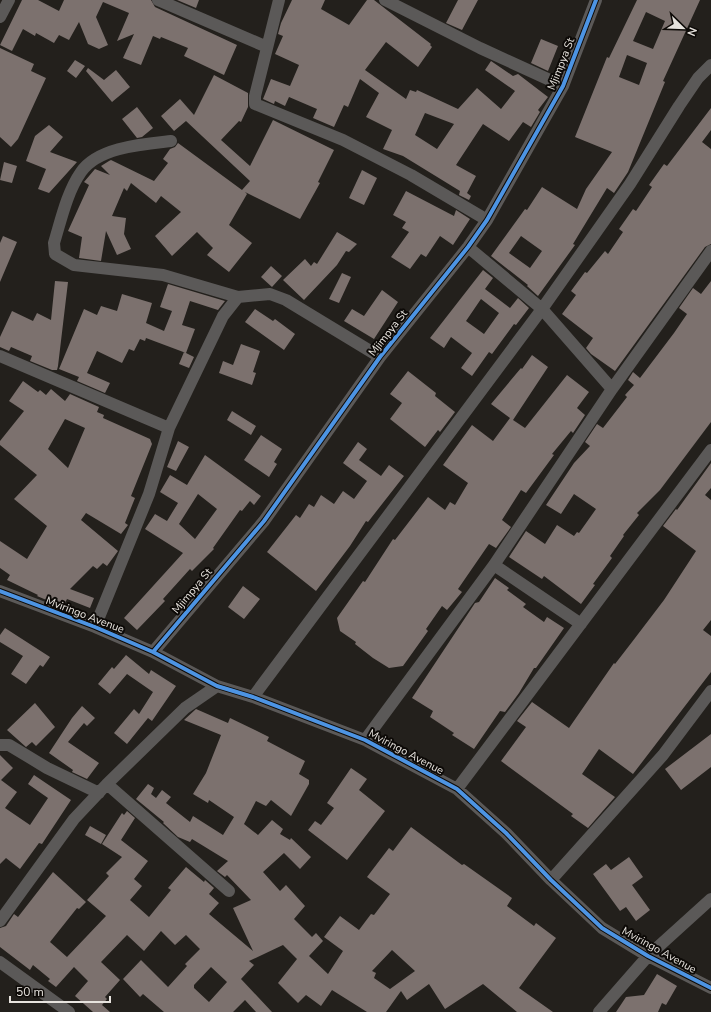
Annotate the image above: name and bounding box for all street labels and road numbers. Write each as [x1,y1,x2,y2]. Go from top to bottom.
street label: Mjimpya St [544,36,578,92]
street label: Mjimpya St [365,307,411,359]
street label: Mjimpya St [169,565,216,617]
street label: Mviringo Avenue [43,593,127,637]
street label: Mviringo Avenue [366,726,446,778]
street label: Mviringo Avenue [619,923,699,977]

